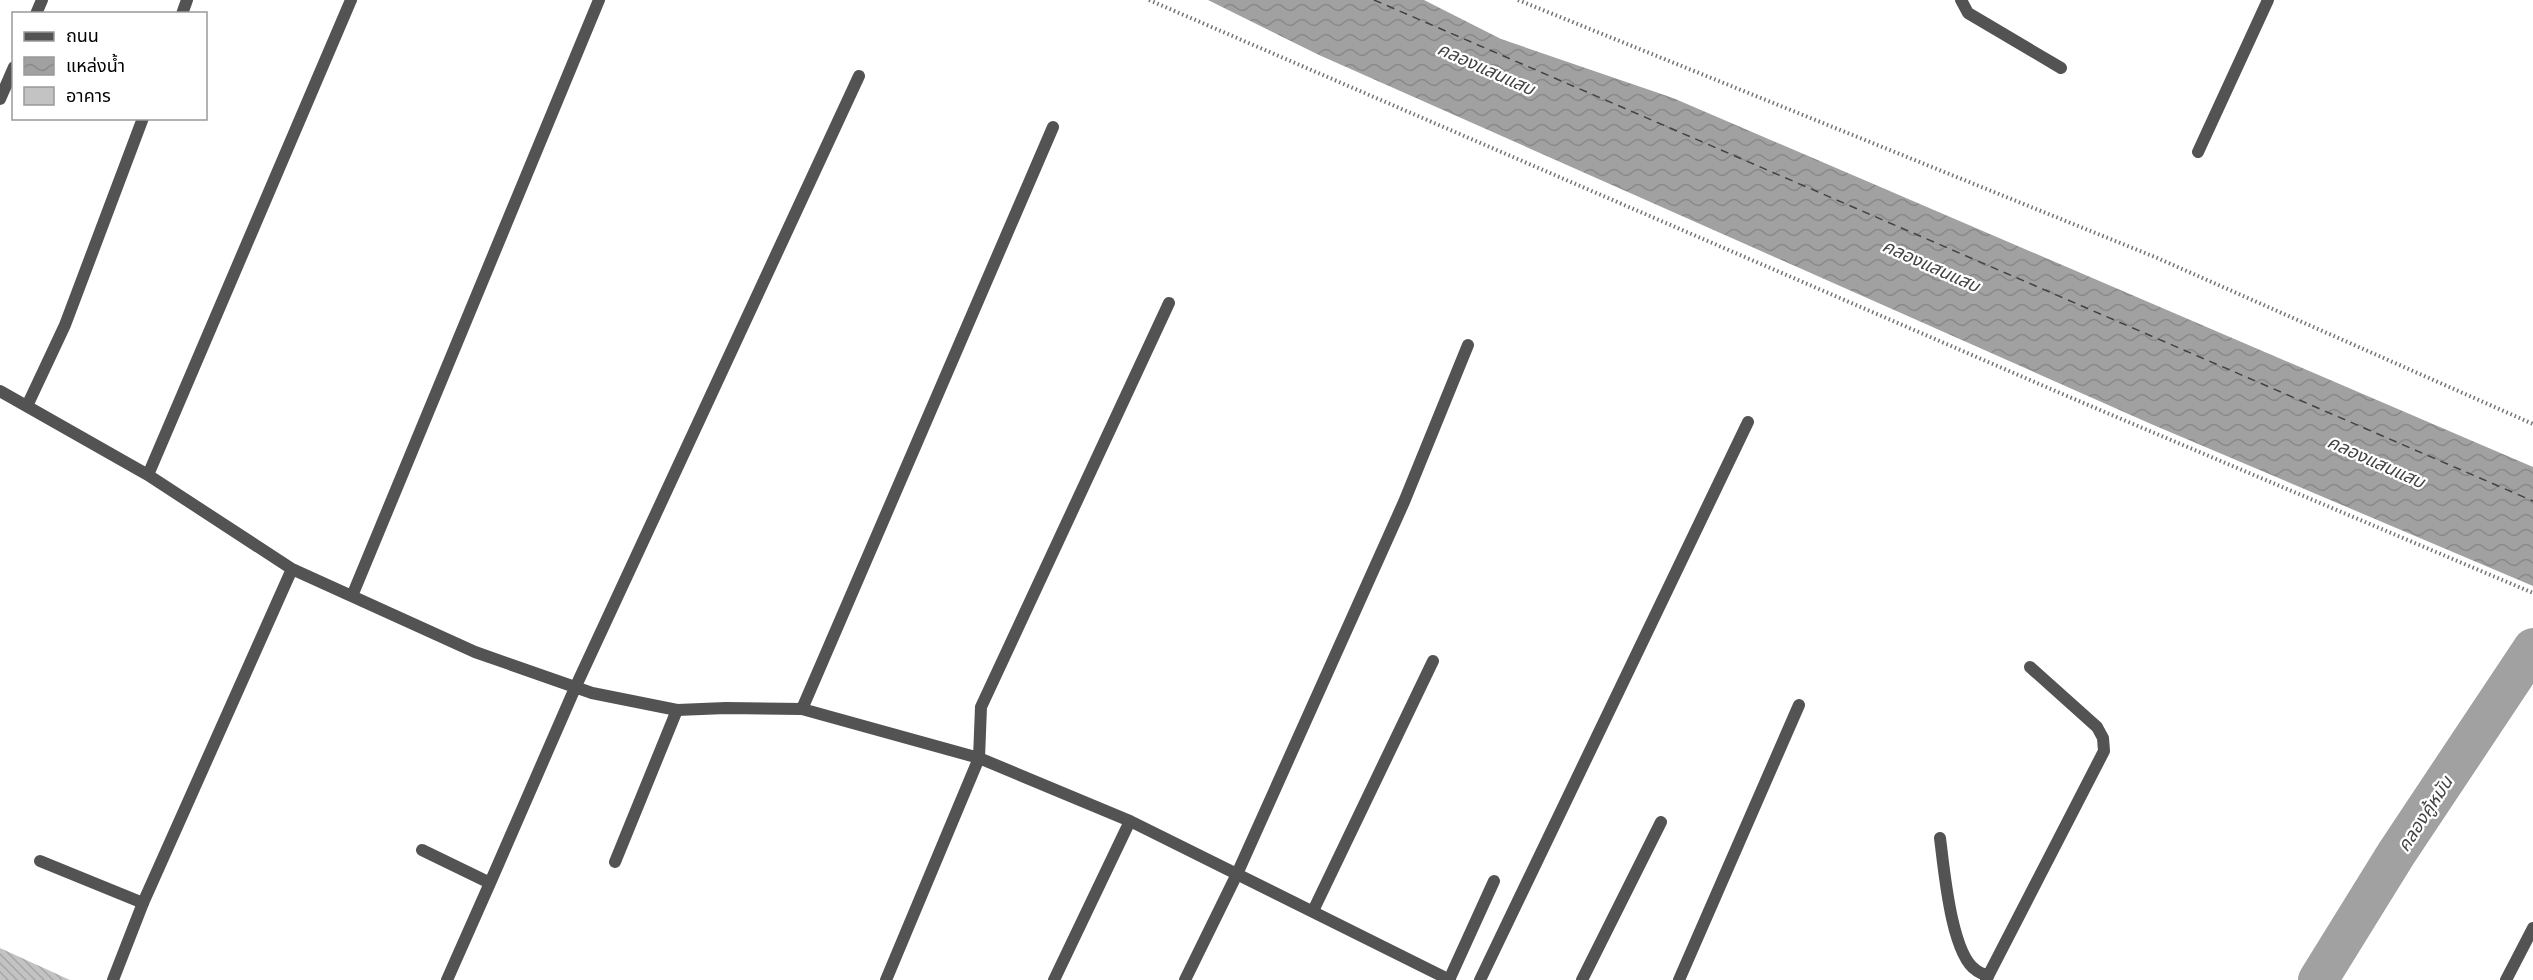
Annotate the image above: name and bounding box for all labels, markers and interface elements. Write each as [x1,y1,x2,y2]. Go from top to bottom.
legend [12,12,207,120]
text: ถนน [66,25,99,47]
water label: คลองแสนแสบ [1434,38,1539,101]
text: แหล่งน้ำ [66,53,125,77]
text: อาคาร [66,85,111,107]
water label: คลองแสนแสบ [1879,235,1984,298]
water label: คลองแสนแสบ [2324,431,2429,494]
water label: คลองคู้หมัน [2393,772,2458,856]

